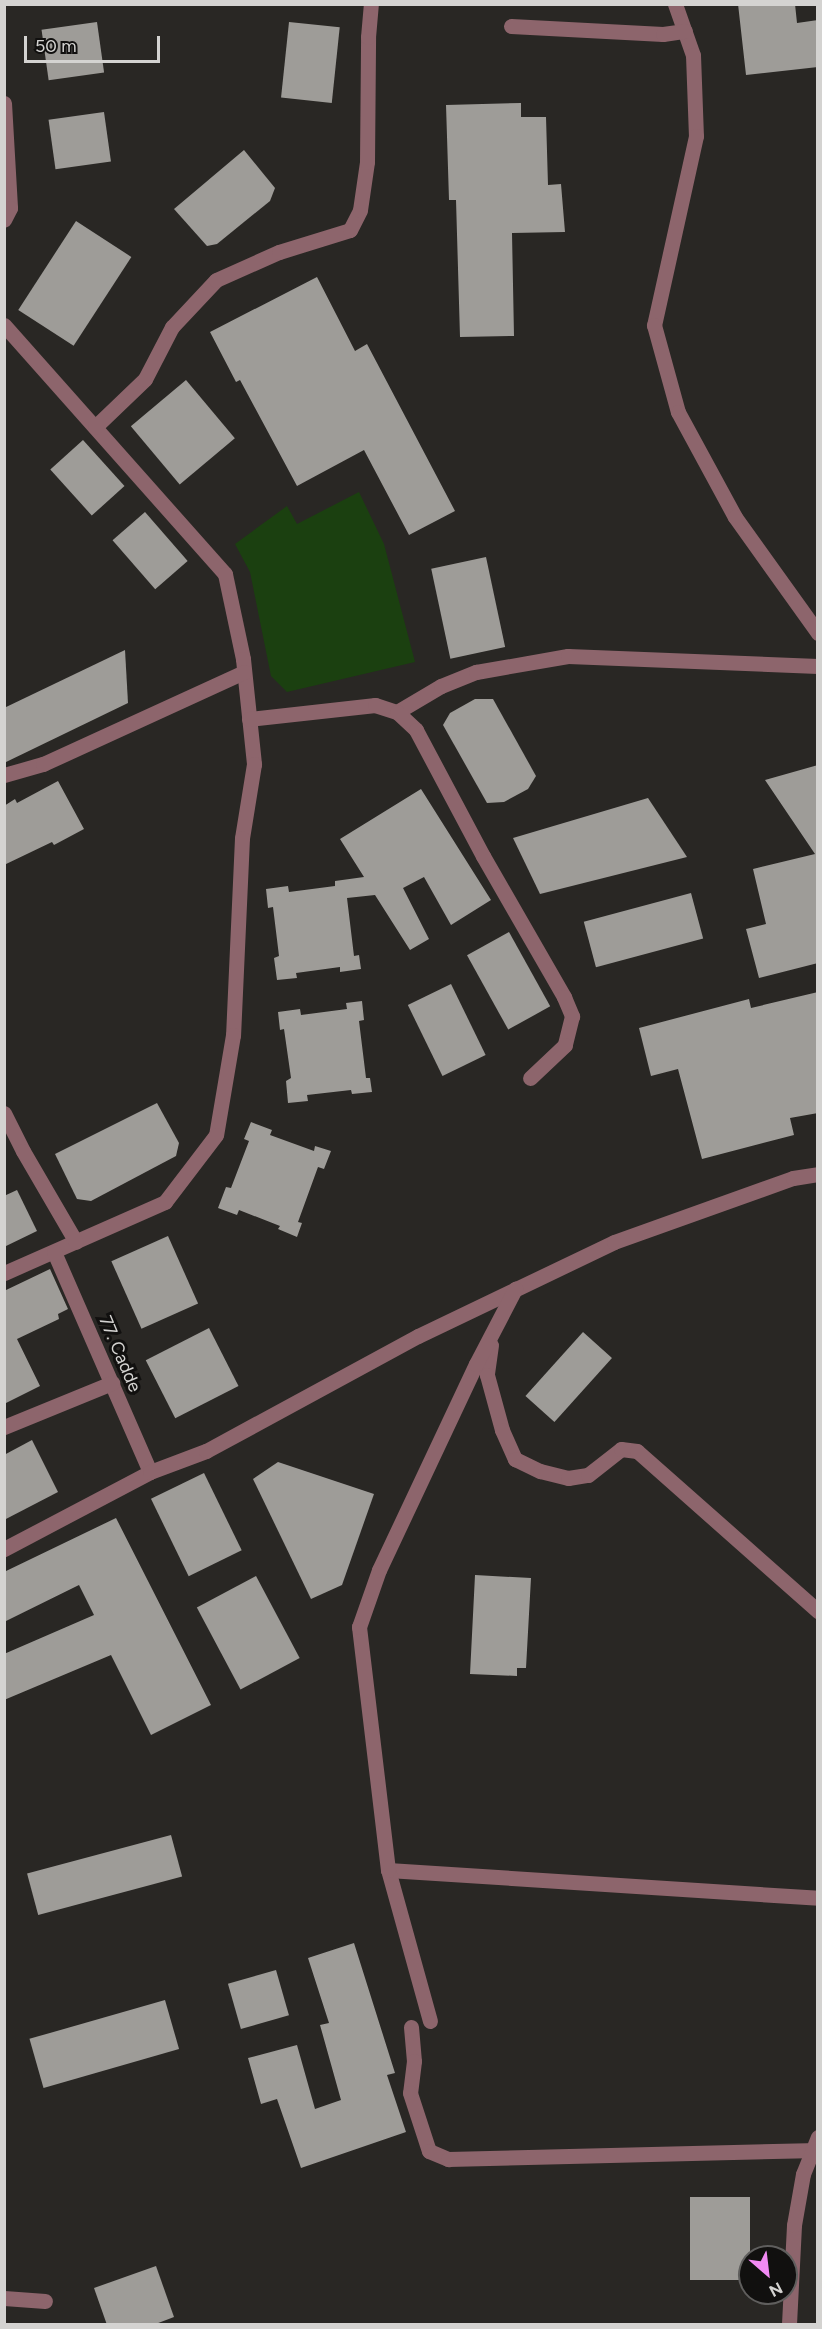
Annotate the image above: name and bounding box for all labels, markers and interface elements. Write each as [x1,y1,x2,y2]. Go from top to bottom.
scale bar [27,24,164,62]
text: 50 m [35,35,77,57]
street label: 77. Cadde [94,1313,146,1395]
north arrow [738,2245,798,2305]
text: N [766,2278,786,2301]

